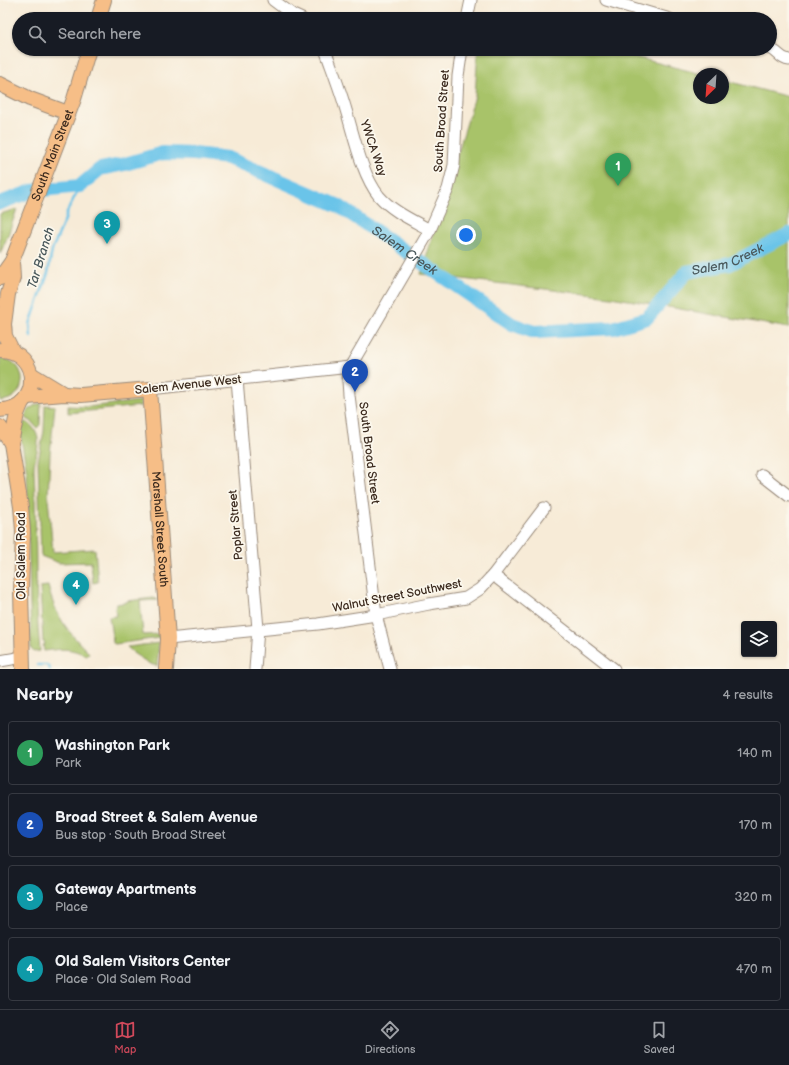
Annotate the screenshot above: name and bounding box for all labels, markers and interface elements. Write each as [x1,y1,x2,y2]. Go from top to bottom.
search box [12,12,777,56]
icon: search [26,23,48,45]
text: Search here [58,25,141,44]
north arrow [693,68,729,104]
street label: South Broad Street [431,69,453,173]
street label: South Main Street [28,107,77,203]
street label: YWCA Way [356,117,390,179]
pin: 1 [605,153,631,186]
pin: 3 [94,211,120,244]
water label: Salem Creek [368,223,441,279]
water label: Tar Branch [24,225,58,291]
your location [456,225,476,245]
water label: Salem Creek [690,240,767,279]
pin: 2 [342,359,368,392]
street label: Salem Avenue West [134,372,242,398]
street label: South Broad Street [355,401,383,505]
street label: Marshall Street South [148,471,172,588]
street label: Poplar Street [225,489,247,561]
street label: Old Salem Road [14,512,29,600]
pin: 4 [63,572,89,605]
street label: Walnut Street Southwest [331,576,463,616]
map controls [741,621,777,657]
button: layers [741,621,777,657]
text: Nearby [16,685,73,705]
text: 4 results [723,687,773,703]
text: Washington Park [55,736,170,755]
text: 1 [27,745,33,761]
text: 140 m [737,745,772,761]
text: Park [55,755,81,771]
text: Broad Street & Salem Avenue [55,808,258,827]
text: 2 [26,817,34,833]
text: 170 m [739,817,772,833]
text: Bus stop · South Broad Street [55,827,226,843]
text: Gateway Apartments [55,880,196,899]
text: 3 [26,889,34,905]
text: 320 m [734,889,772,905]
text: Place [55,899,88,915]
text: Old Salem Visitors Center [55,952,230,971]
text: 4 [26,961,34,977]
text: 470 m [736,961,772,977]
text: Place · Old Salem Road [55,971,191,987]
tab: Map [114,1019,136,1056]
tab: Directions [365,1019,415,1056]
tab: Saved [644,1019,675,1056]

